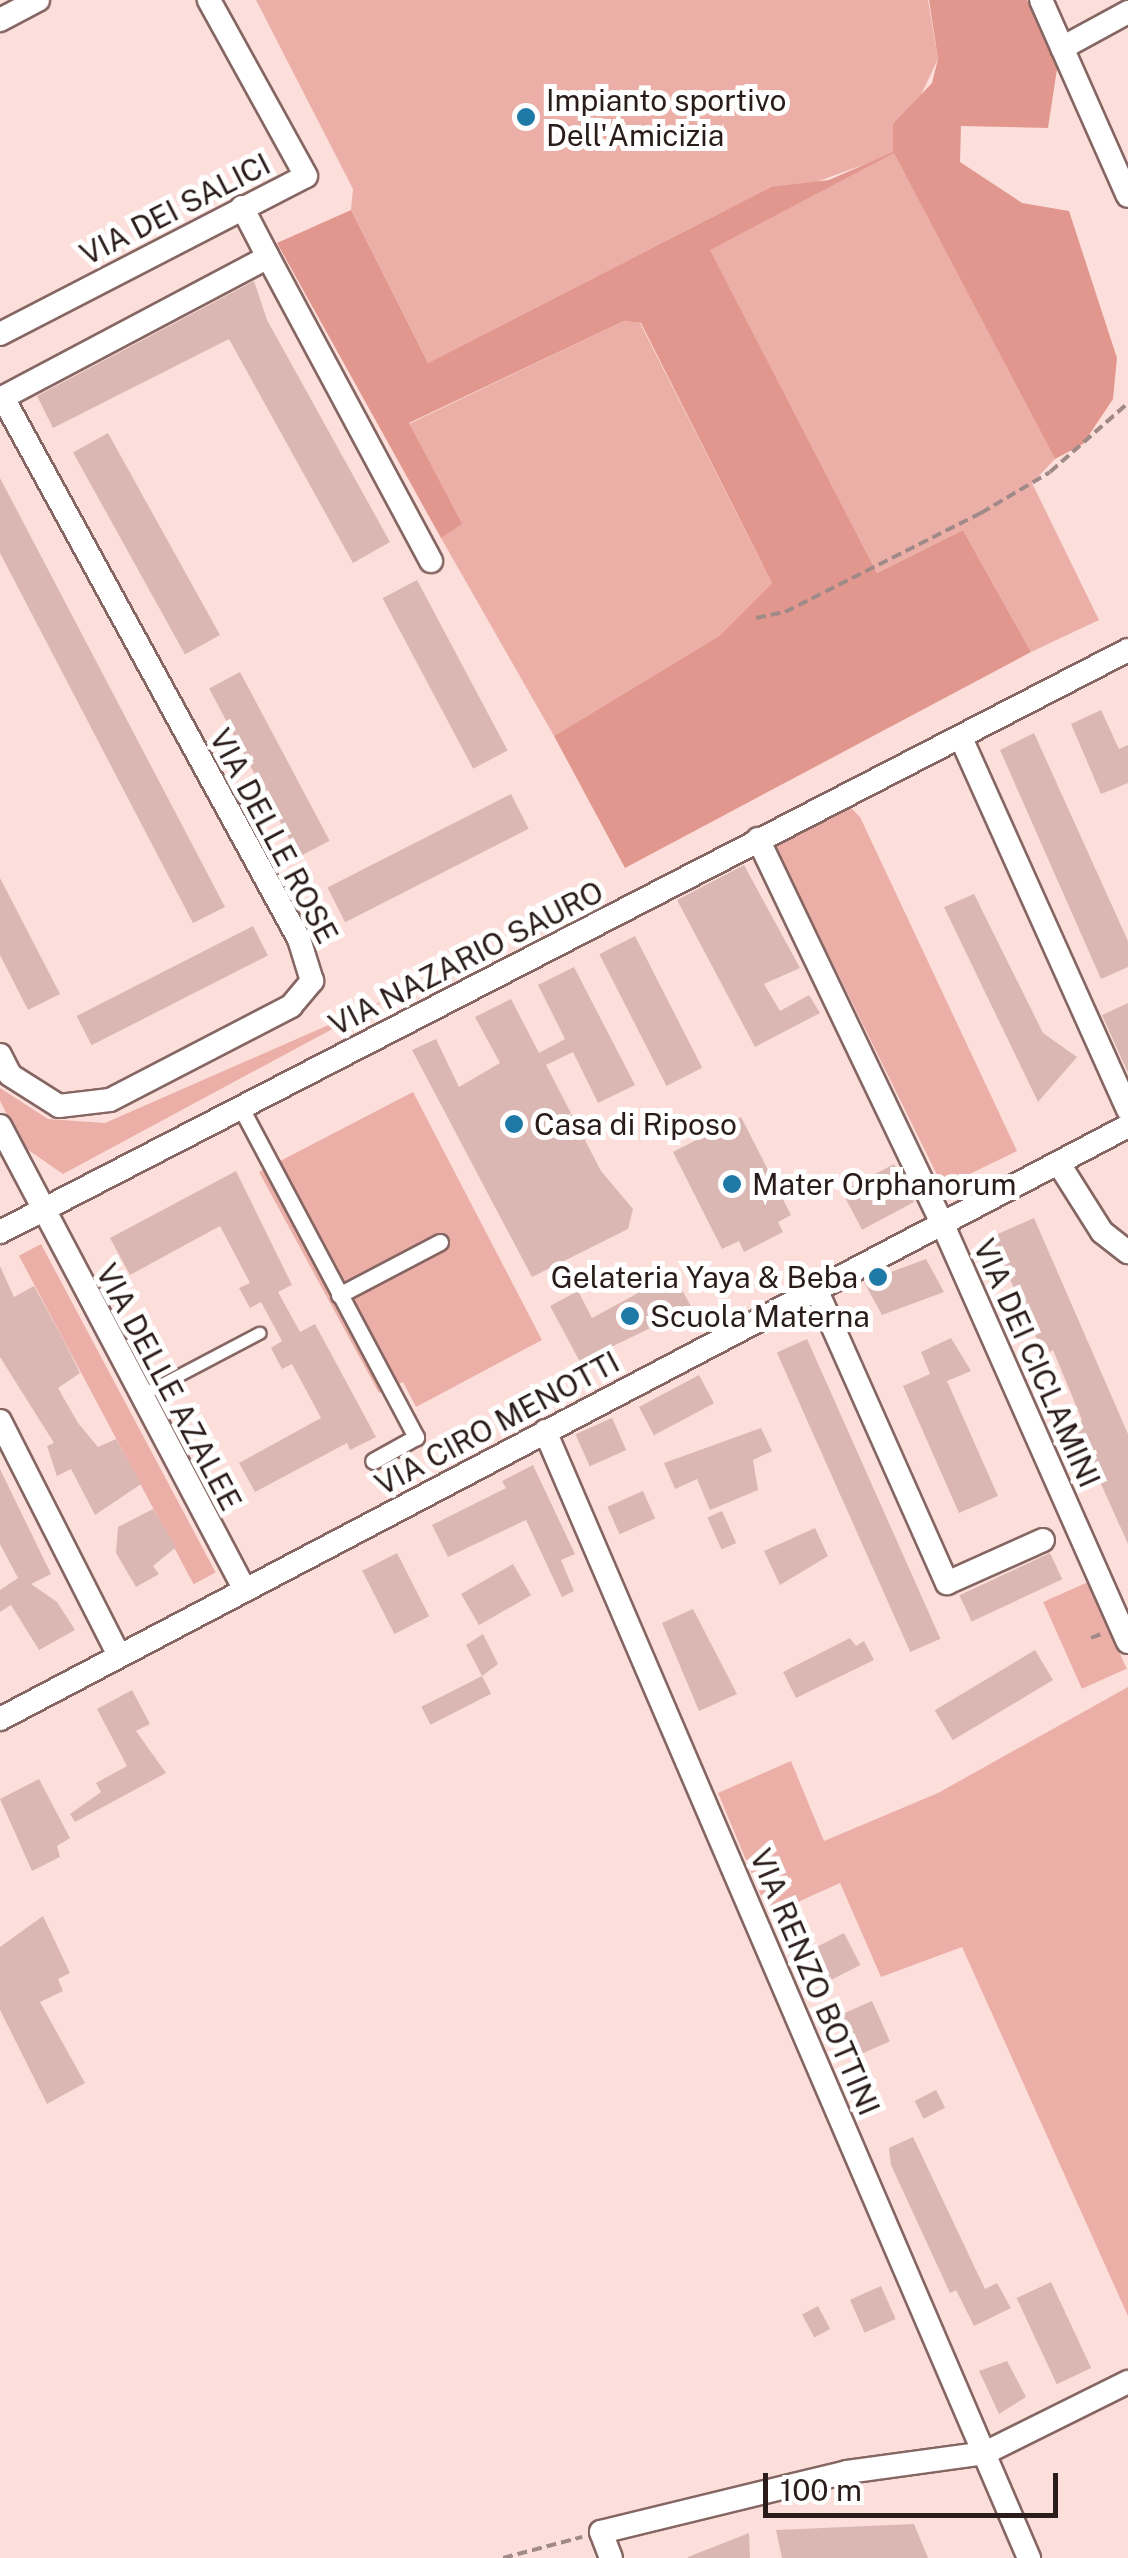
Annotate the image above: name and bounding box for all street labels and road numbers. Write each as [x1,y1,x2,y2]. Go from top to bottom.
street label: VIA DEI SALICI [74,146,276,272]
street label: VIA DELLE ROSE [202,722,346,950]
street label: VIA NAZARIO SAURO [323,873,609,1043]
street label: VIA DEI CICLAMINI [966,1233,1108,1493]
street label: VIA DELLE AZALEE [89,1258,249,1516]
street label: VIA CIRO MENOTTI [369,1344,625,1502]
street label: VIA RENZO BOTTINI [743,1843,887,2121]

